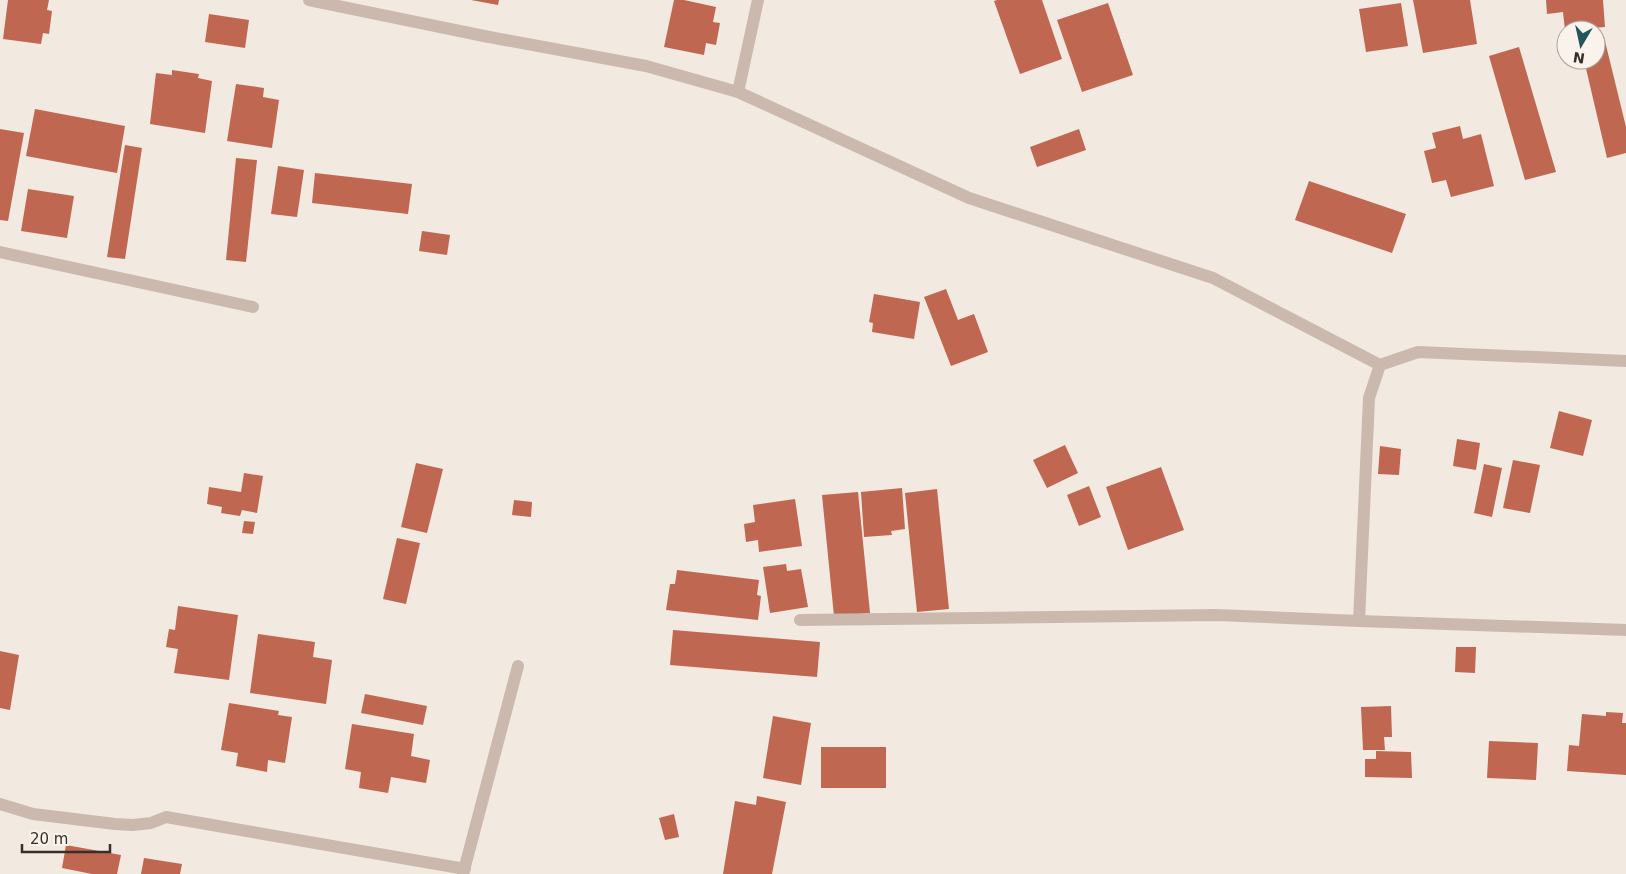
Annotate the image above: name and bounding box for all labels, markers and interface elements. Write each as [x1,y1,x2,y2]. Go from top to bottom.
north arrow [1556,20,1606,70]
text: N [1572,49,1586,67]
scale bar [22,822,110,854]
text: 20 m [30,830,68,848]

